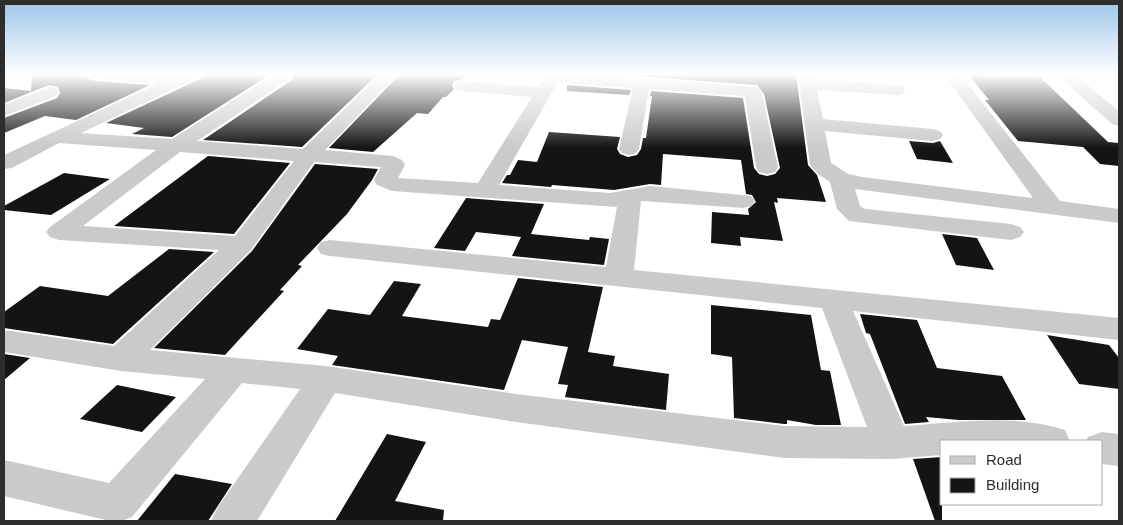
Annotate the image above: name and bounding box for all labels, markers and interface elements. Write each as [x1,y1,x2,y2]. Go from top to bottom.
legend [940,440,1103,505]
text: Road [986,451,1022,468]
text: Building [986,476,1039,493]

